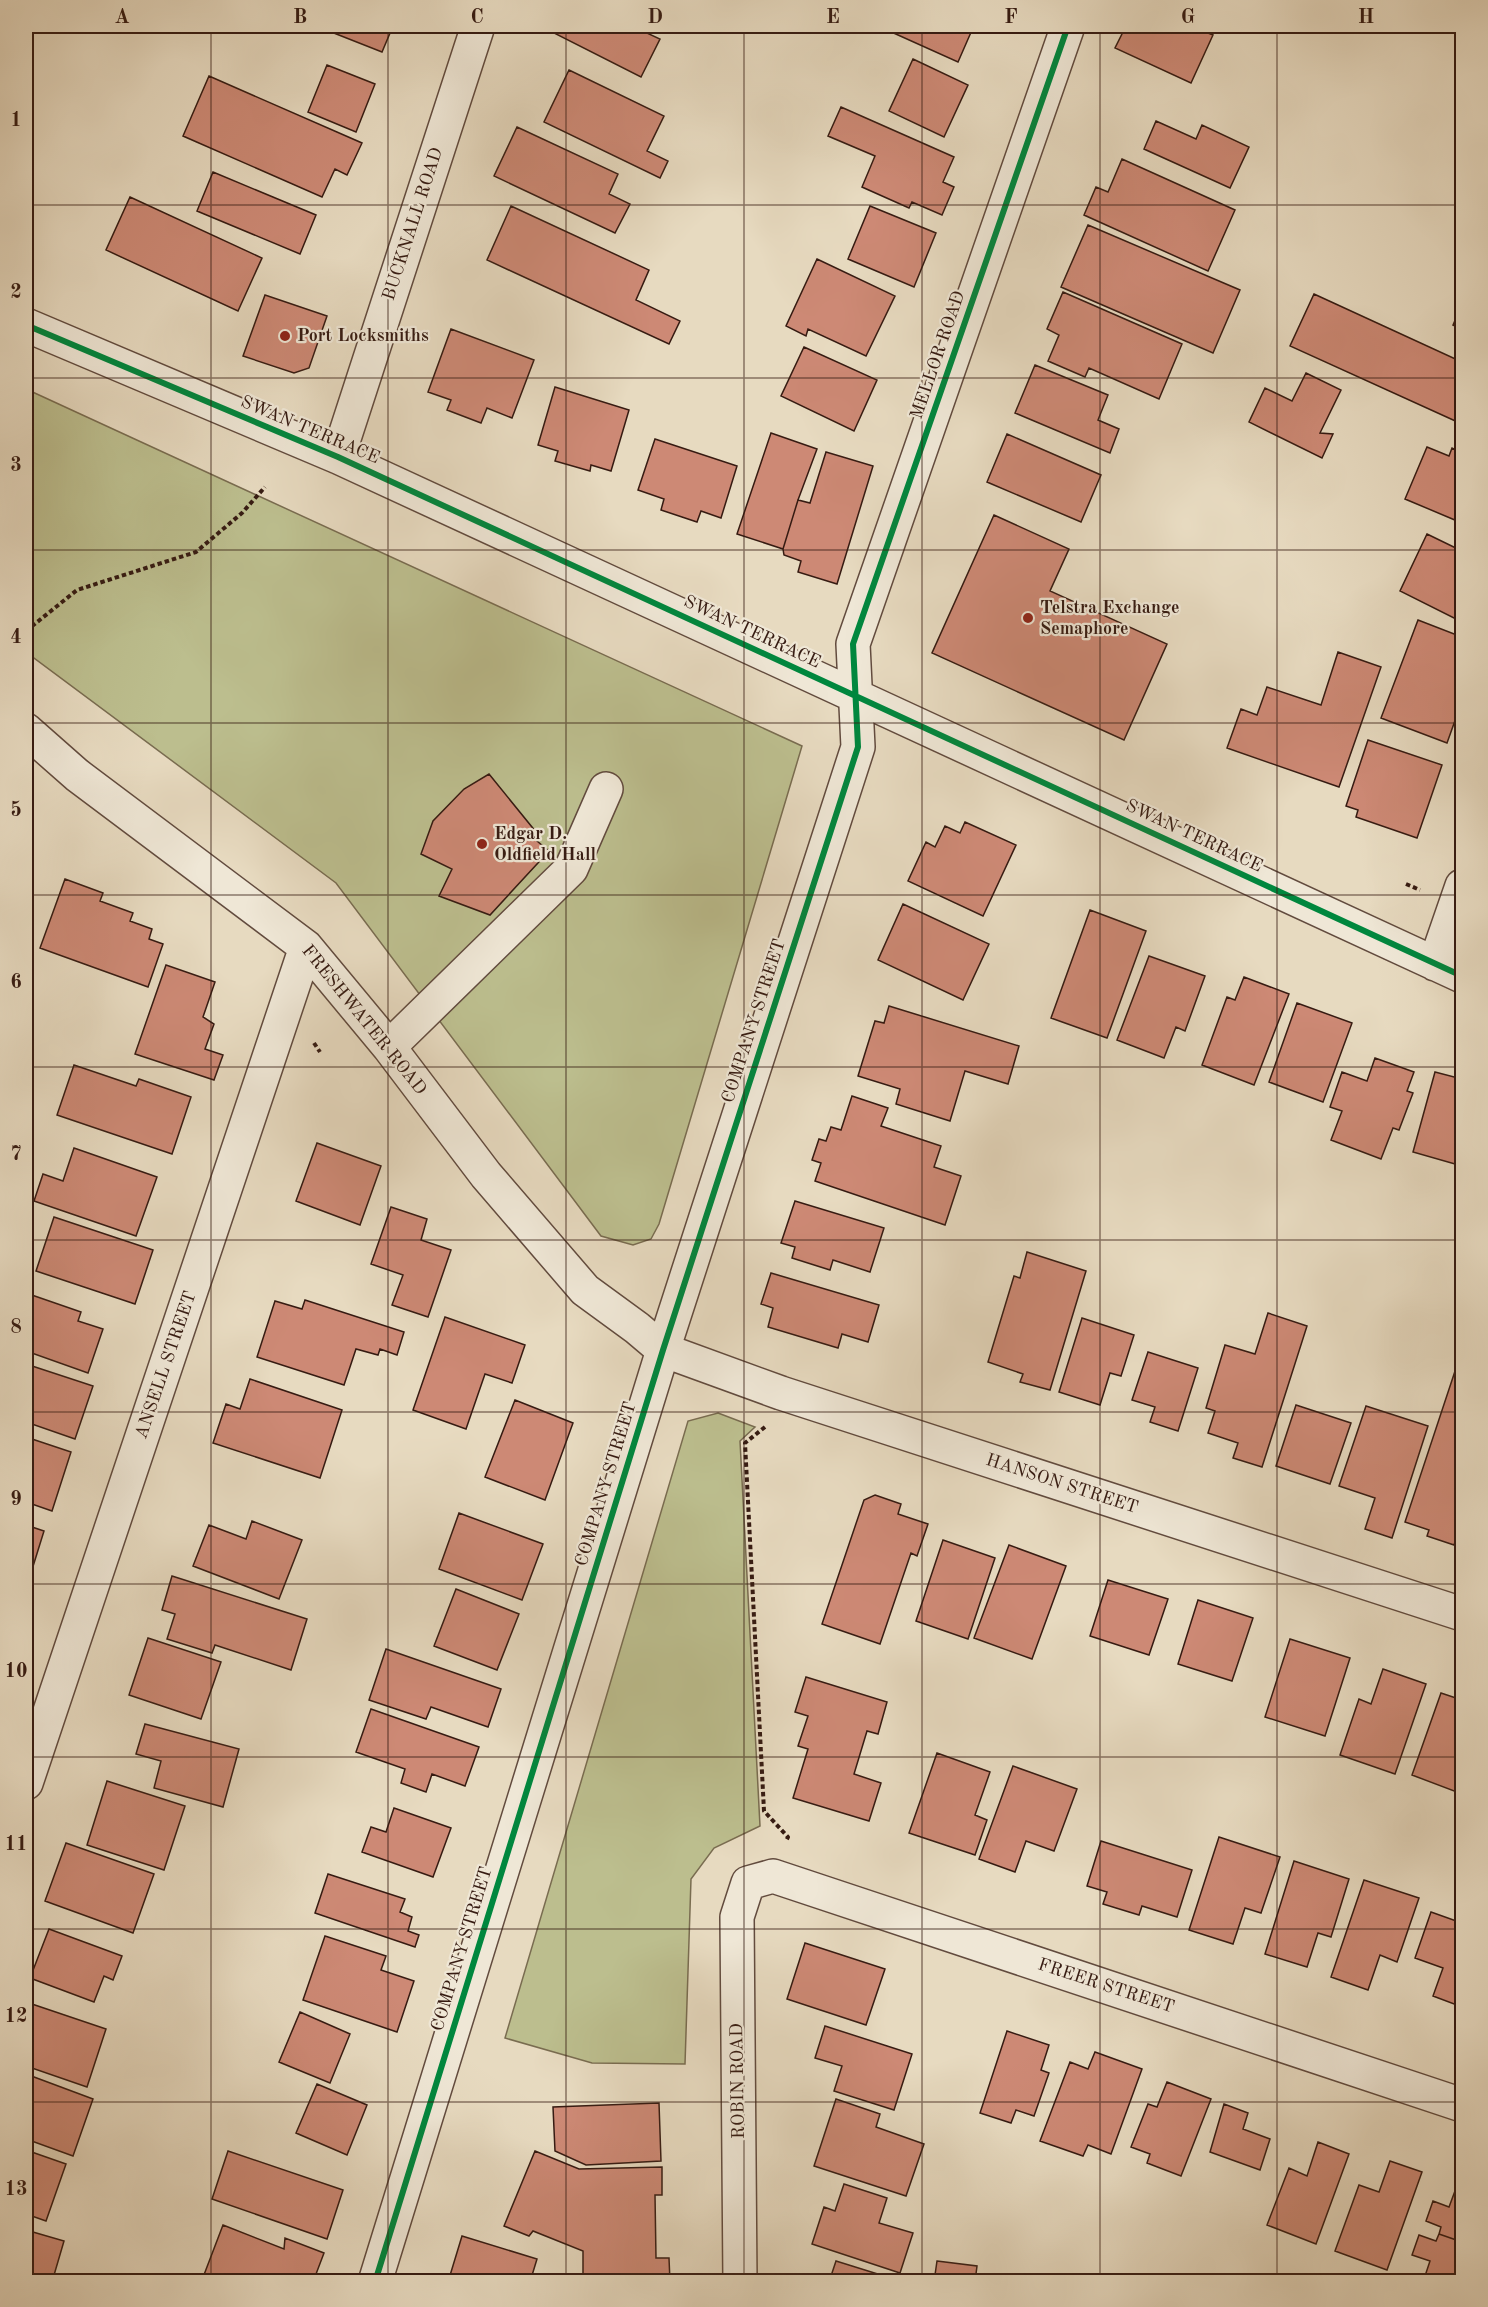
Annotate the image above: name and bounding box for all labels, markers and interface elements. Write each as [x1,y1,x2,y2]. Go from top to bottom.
text: A [114,8,130,28]
text: B [293,8,307,28]
text: C [470,8,484,28]
text: D [647,8,663,28]
text: E [826,8,840,28]
text: F [1004,8,1018,28]
text: G [1181,8,1195,28]
text: H [1358,8,1374,28]
text: 1 [10,111,22,131]
street label: BUCKNALL ROAD [380,145,446,303]
text: 2 [10,283,22,303]
street label: MELLOR ROAD [908,289,968,421]
place label: Port Locksmiths [297,327,429,345]
marker: Port Locksmiths [278,329,292,343]
street label: SWAN TERRACE [238,393,382,467]
text: 3 [10,456,22,476]
street label: SWAN TERRACE [681,592,823,672]
place label: Telstra Exchange Semaphore [1040,599,1179,638]
marker: Telstra Exchange Semaphore [1021,611,1035,625]
text: 4 [10,628,22,648]
street label: SWAN TERRACE [1123,796,1265,876]
text: 5 [10,800,22,821]
place label: Edgar D. Oldfield Hall [494,825,596,864]
marker: Edgar D. Oldfield Hall [475,837,489,851]
street label: COMPANY STREET [719,937,789,1105]
street label: FRESHWATER ROAD [298,942,430,1098]
text: 6 [10,973,22,993]
text: 7 [10,1145,22,1165]
street label: ANSELL STREET [132,1289,200,1441]
text: 8 [10,1318,22,1338]
street label: COMPANY STREET [572,1400,640,1568]
street label: HANSON STREET [984,1451,1140,1517]
text: 9 [10,1490,22,1510]
text: 10 [4,1662,28,1682]
text: 11 [4,1835,28,1855]
street label: COMPANY STREET [428,1865,496,2033]
street label: FREER STREET [1035,1955,1177,2017]
text: 12 [4,2007,28,2027]
street label: ROBIN ROAD [728,2023,748,2139]
text: 13 [4,2180,28,2200]

